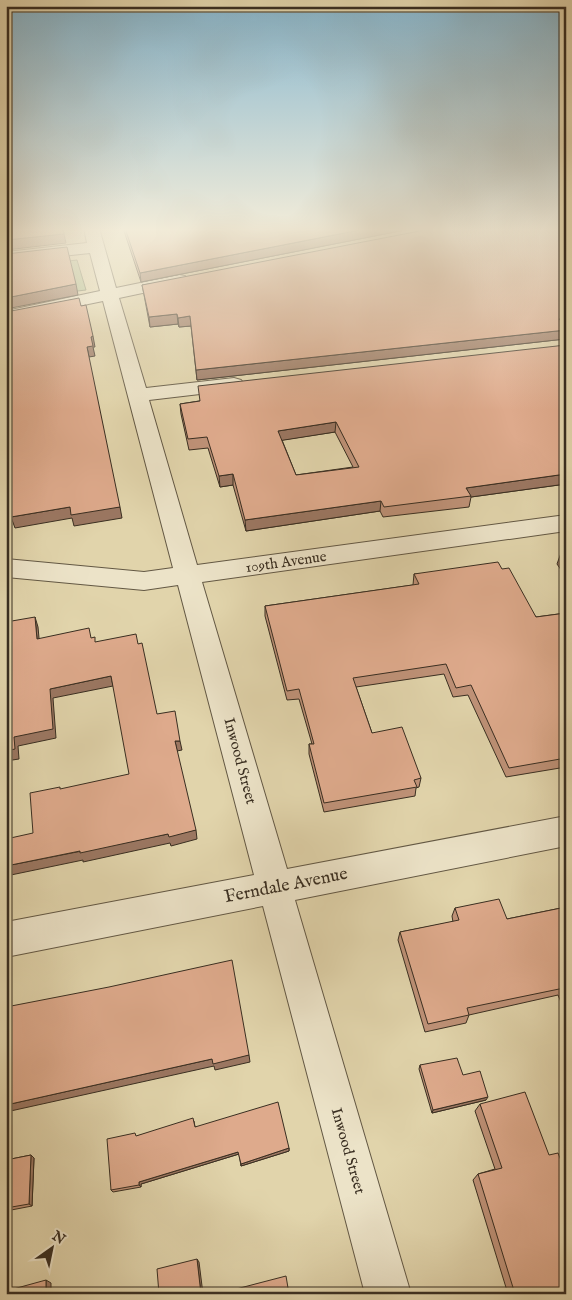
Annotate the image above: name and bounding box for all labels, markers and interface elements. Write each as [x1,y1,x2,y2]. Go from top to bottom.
street label: 109th Avenue [244,547,328,577]
street label: Inwood Street [219,716,261,806]
street label: Ferndale Avenue [222,863,350,909]
street label: Inwood Street [327,1106,369,1196]
north arrow [28,1222,78,1272]
text: N [48,1227,69,1249]

